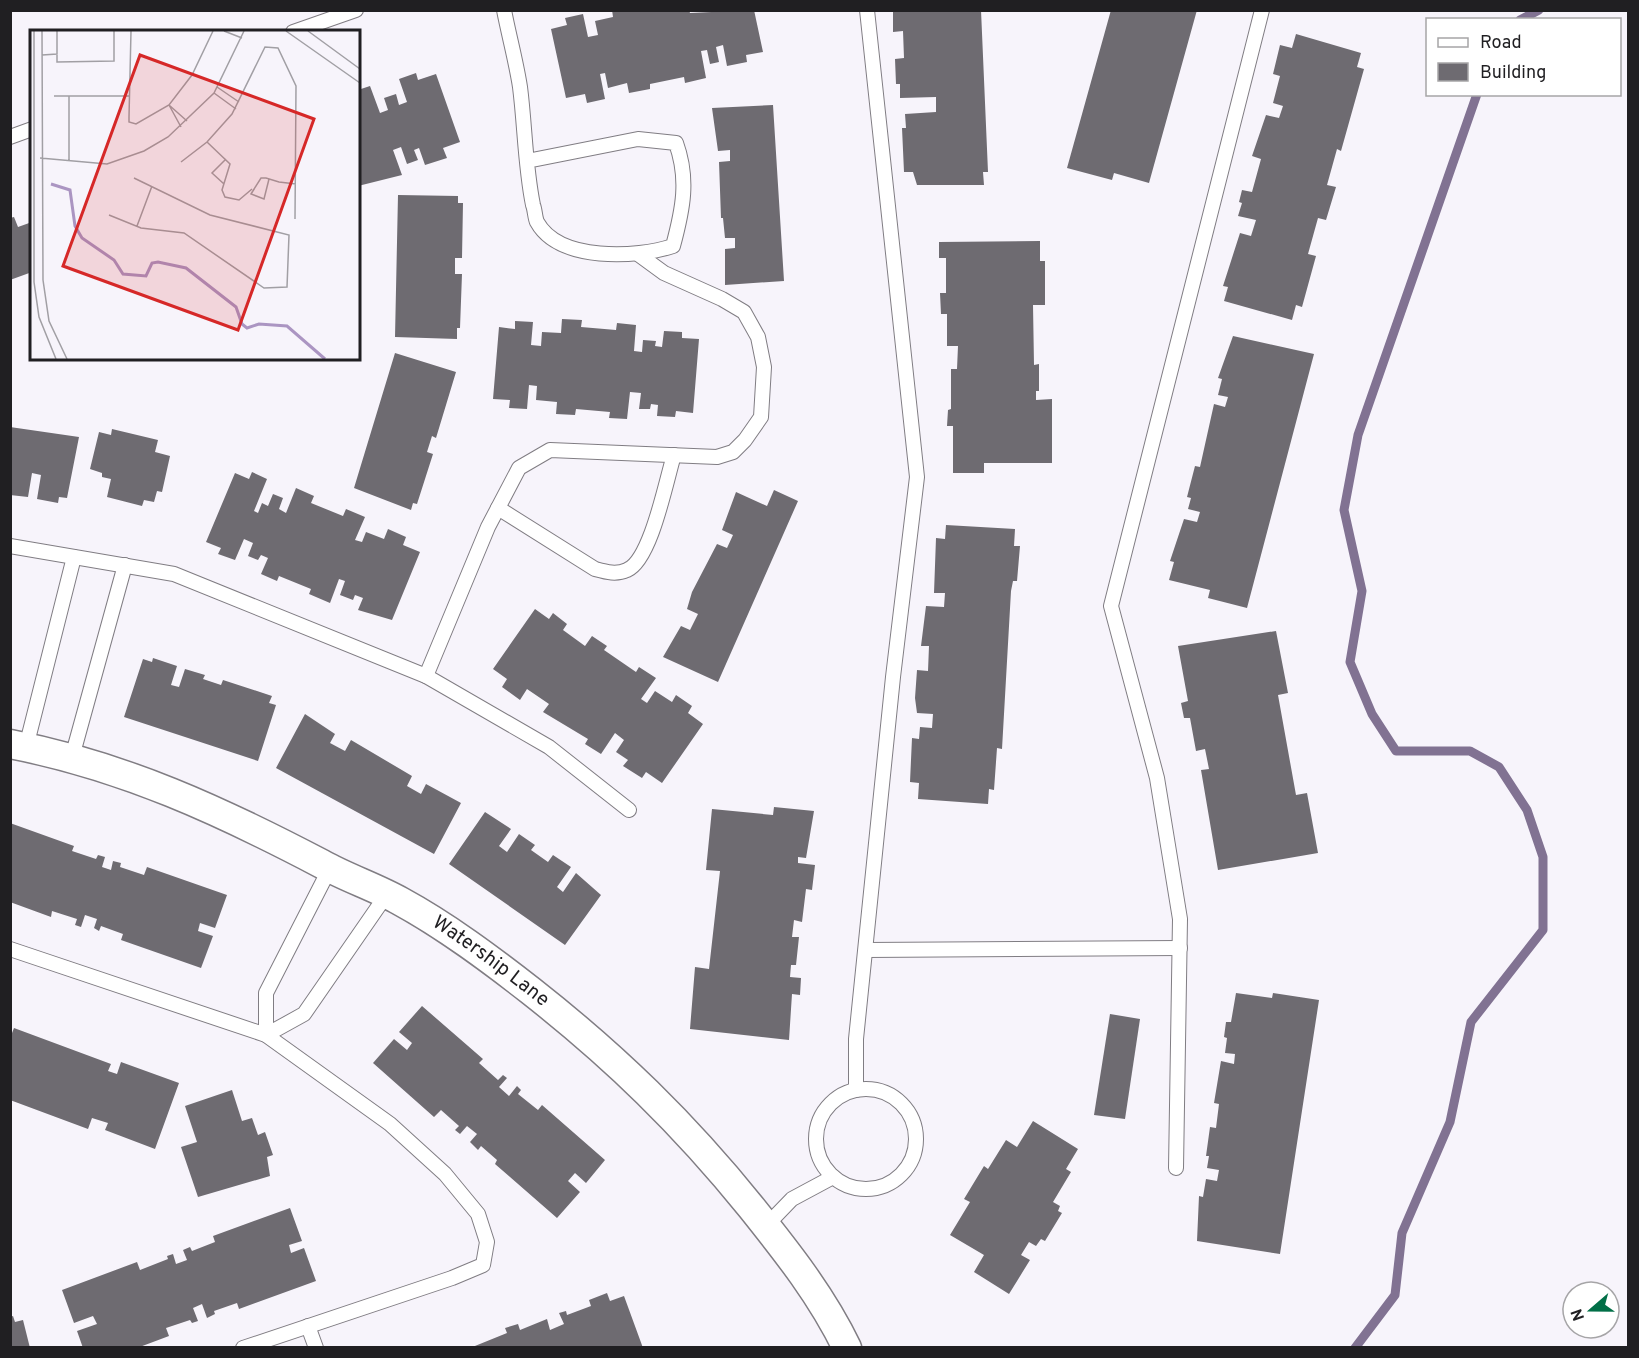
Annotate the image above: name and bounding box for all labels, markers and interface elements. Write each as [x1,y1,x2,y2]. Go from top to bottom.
legend [1426,18,1621,96]
inset map [30,30,360,360]
text: Road [1480,32,1522,55]
text: Building [1480,62,1546,85]
street label: Watership Lane [427,910,554,1013]
north arrow [1561,1280,1621,1340]
text: N [1567,1306,1590,1323]

